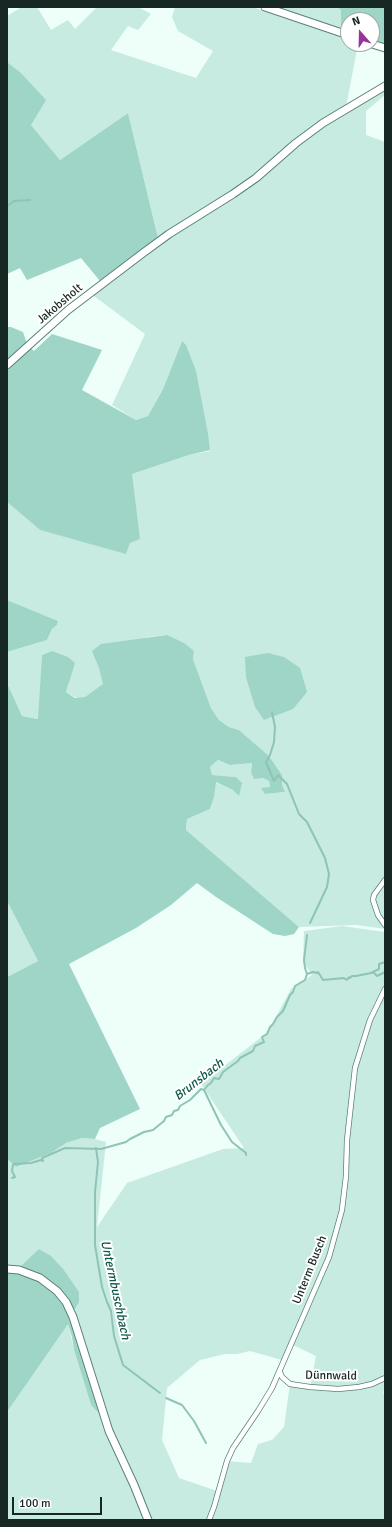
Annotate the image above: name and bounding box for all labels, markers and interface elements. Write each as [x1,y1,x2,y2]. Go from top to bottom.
north arrow [340,12,380,52]
text: N [350,14,362,29]
street label: Jakobsholt [34,281,86,327]
water label: Brunsbach [171,1056,227,1104]
street label: Unterm Busch [290,1234,330,1306]
water label: Untermbuschbach [97,1239,133,1341]
street label: Dünnwald [305,1368,357,1384]
scale bar [14,1489,104,1515]
text: 100 m [19,1496,51,1511]

